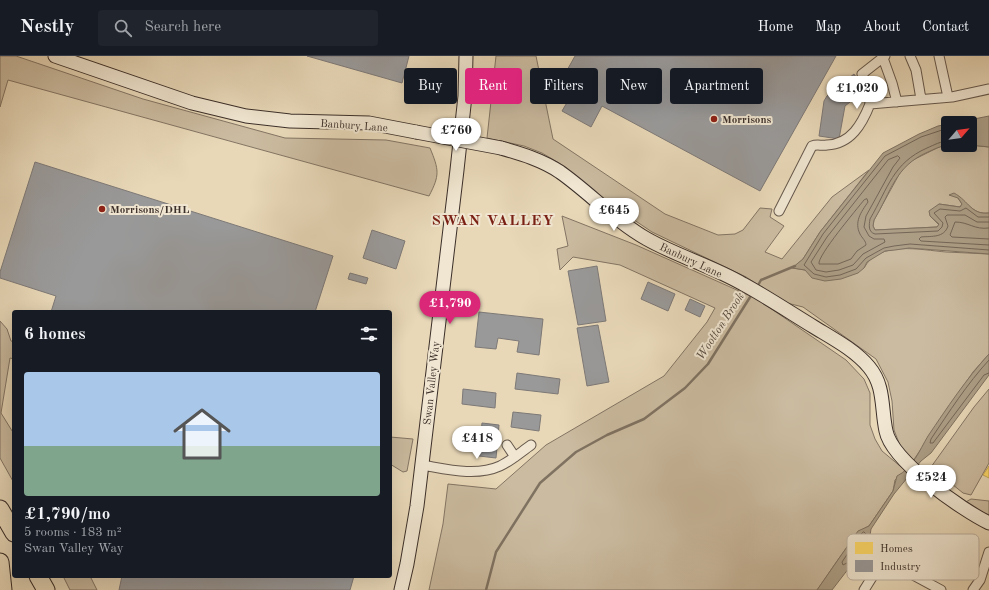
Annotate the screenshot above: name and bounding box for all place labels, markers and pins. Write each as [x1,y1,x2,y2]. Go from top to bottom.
pin: £1,020 [824,76,890,110]
marker: Morrisons [709,114,719,124]
place label: Morrisons [722,115,772,126]
pin: £760 [432,118,480,152]
pin: £645 [590,198,638,232]
marker: Morrisons/DHL [97,204,107,214]
place label: Morrisons/DHL [110,205,189,216]
pin: £1,790 [417,291,483,325]
pin: £418 [453,426,501,460]
pin: £524 [907,465,955,499]

